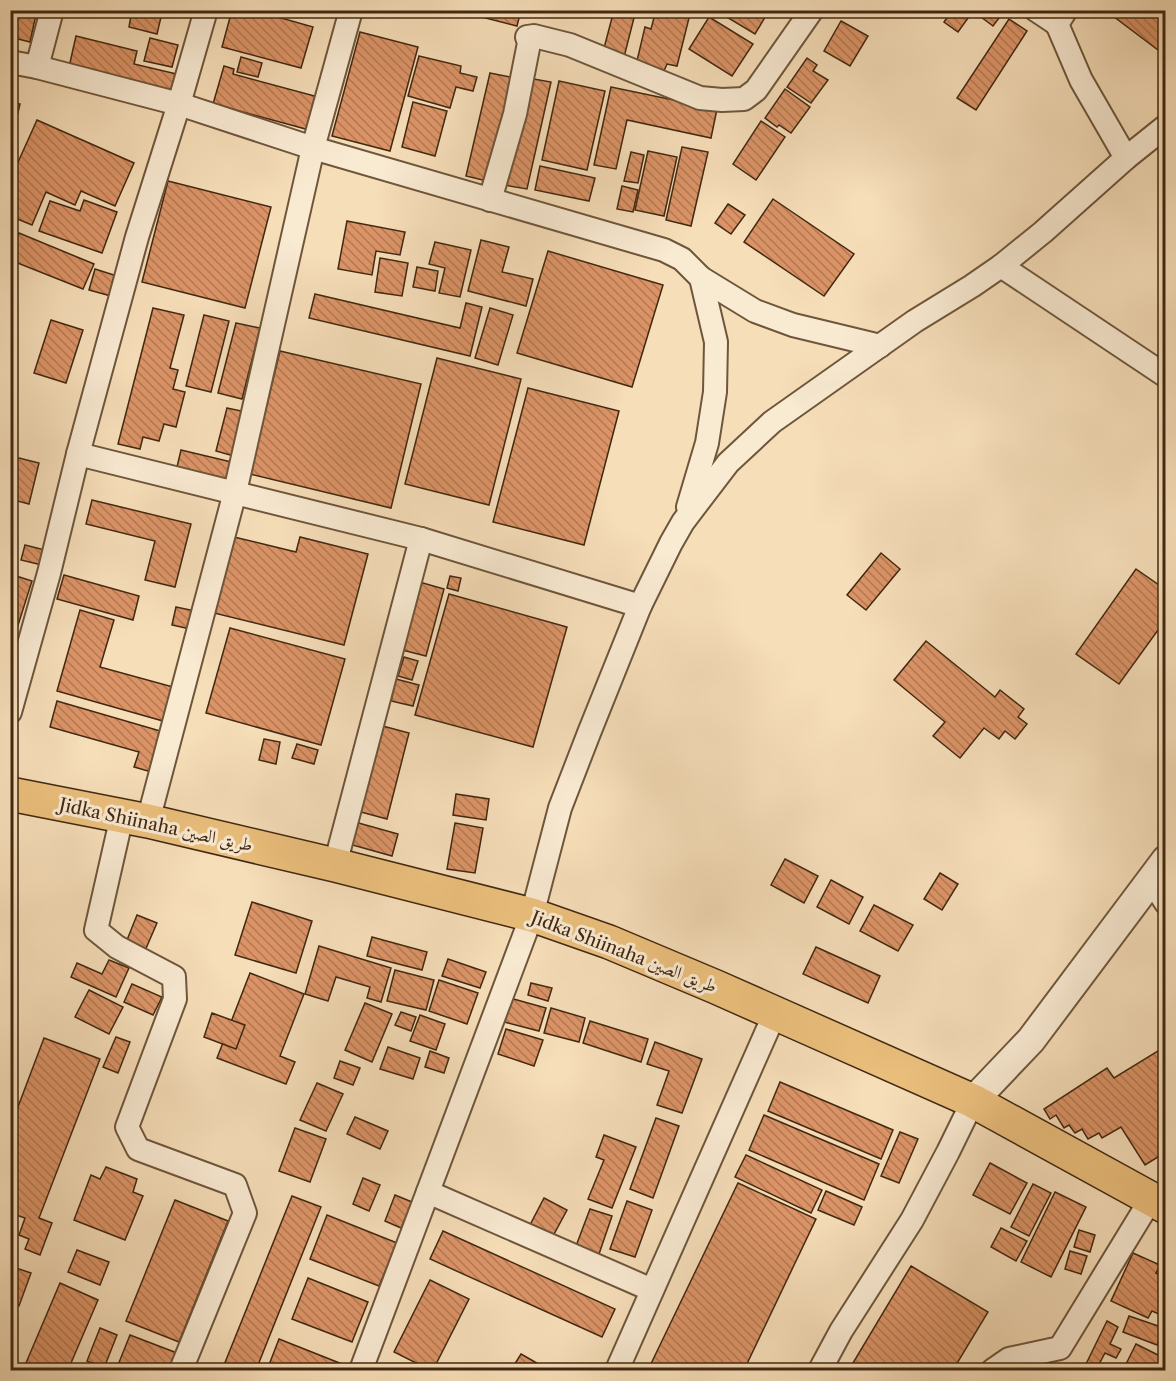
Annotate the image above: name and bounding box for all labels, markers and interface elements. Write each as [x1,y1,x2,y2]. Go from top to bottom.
street label: Jidka Shiinaha طريق الصين [54,793,255,857]
street label: Jidka Shiinaha طريق الصين [525,905,720,999]

